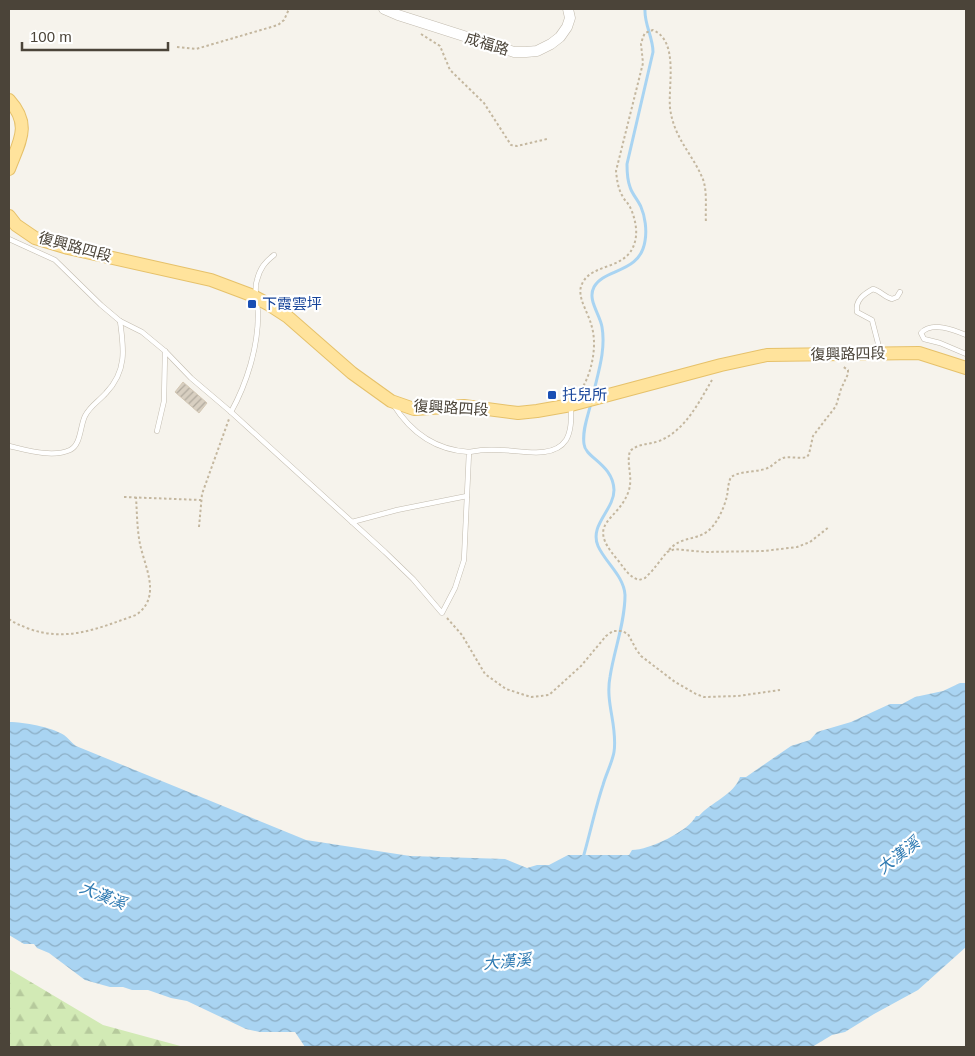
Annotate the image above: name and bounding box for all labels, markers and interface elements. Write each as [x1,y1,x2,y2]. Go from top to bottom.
scale bar [22,20,169,52]
text: 100 m [30,28,72,45]
street label: 成福路 [463,29,511,58]
street label: 復興路四段 [37,229,114,264]
place label: 下霞雲坪 [262,295,322,312]
marker: 下霞雲坪 [246,298,258,310]
street label: 復興路四段 [810,344,886,363]
place label: 托兒所 [562,386,607,403]
marker: 托兒所 [546,389,558,401]
street label: 復興路四段 [413,397,489,418]
water label: 大漢溪 [874,833,924,877]
water label: 大漢溪 [77,879,130,913]
water label: 大漢溪 [482,951,534,972]

